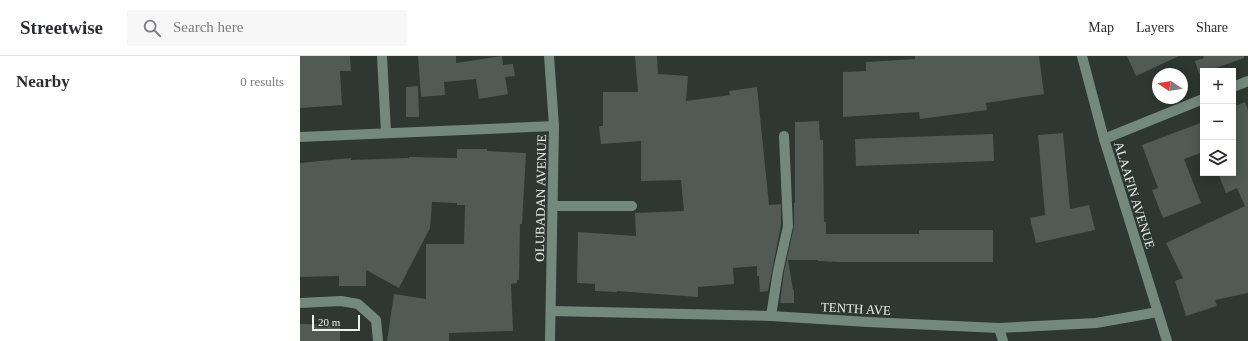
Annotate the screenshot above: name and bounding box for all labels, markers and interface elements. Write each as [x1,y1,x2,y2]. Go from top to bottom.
search box [127,10,407,46]
text: Streetwise [20,17,103,38]
icon: search [141,17,163,39]
text: Search here [173,19,243,35]
text: Map [1088,20,1114,35]
text: Layers [1136,20,1174,35]
text: Share [1196,20,1228,35]
north arrow [1152,68,1188,104]
map controls [1200,68,1236,176]
button: + [1200,68,1236,104]
text: Nearby [16,72,70,91]
text: 0 results [240,74,284,89]
button: − [1200,104,1236,140]
street label: OLUBADAN AVENUE [532,134,549,262]
street label: ALAAFIN AVENUE [1111,140,1158,251]
button: layers [1200,140,1236,176]
street label: TENTH AVE [821,299,891,318]
scale bar [312,313,360,332]
text: 20 m [318,316,340,328]

